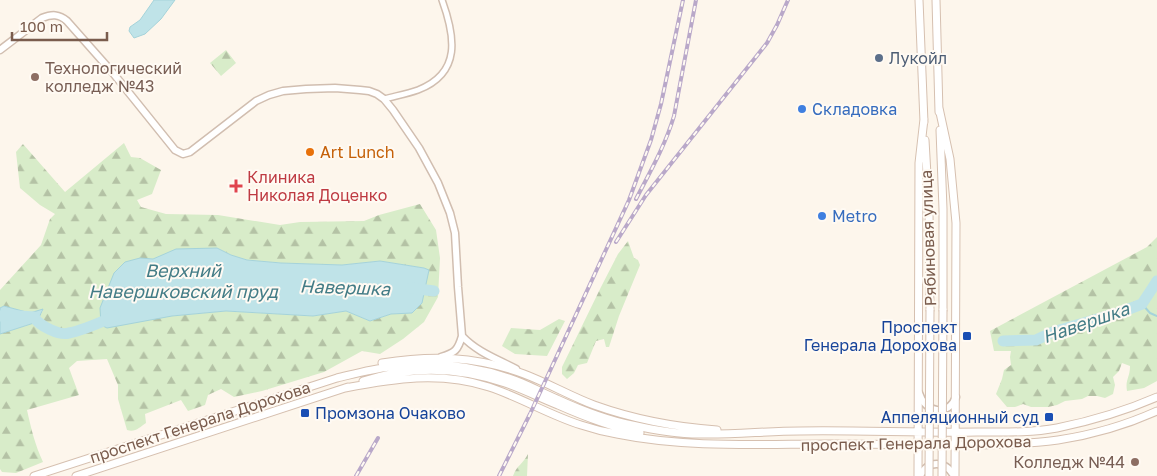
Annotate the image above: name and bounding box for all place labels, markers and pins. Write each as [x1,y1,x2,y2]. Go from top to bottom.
place label: Лукойл [889,48,947,68]
marker: Лукойл [873,52,885,64]
place label: Технологический колледж №43 [45,58,182,96]
marker: Технологический колледж №43 [29,71,41,83]
place label: Складовка [812,99,897,119]
marker: Складовка [796,103,808,115]
place label: Art Lunch [320,142,395,162]
marker: Art Lunch [304,146,316,158]
place label: Клиника Николая Доценко [247,167,387,205]
marker: Клиника Николая Доценко [229,179,243,193]
place label: Metro [832,206,877,226]
marker: Metro [816,210,828,222]
place label: Проспект Генерала Дорохова [804,317,957,355]
marker: Проспект Генерала Дорохова [961,330,973,342]
place label: Промзона Очаково [315,403,466,423]
marker: Промзона Очаково [299,407,311,419]
place label: Аппеляционный суд [881,407,1039,427]
marker: Аппеляционный суд [1043,411,1055,423]
place label: Колледж №44 [1013,452,1125,472]
marker: Колледж №44 [1129,456,1141,468]

